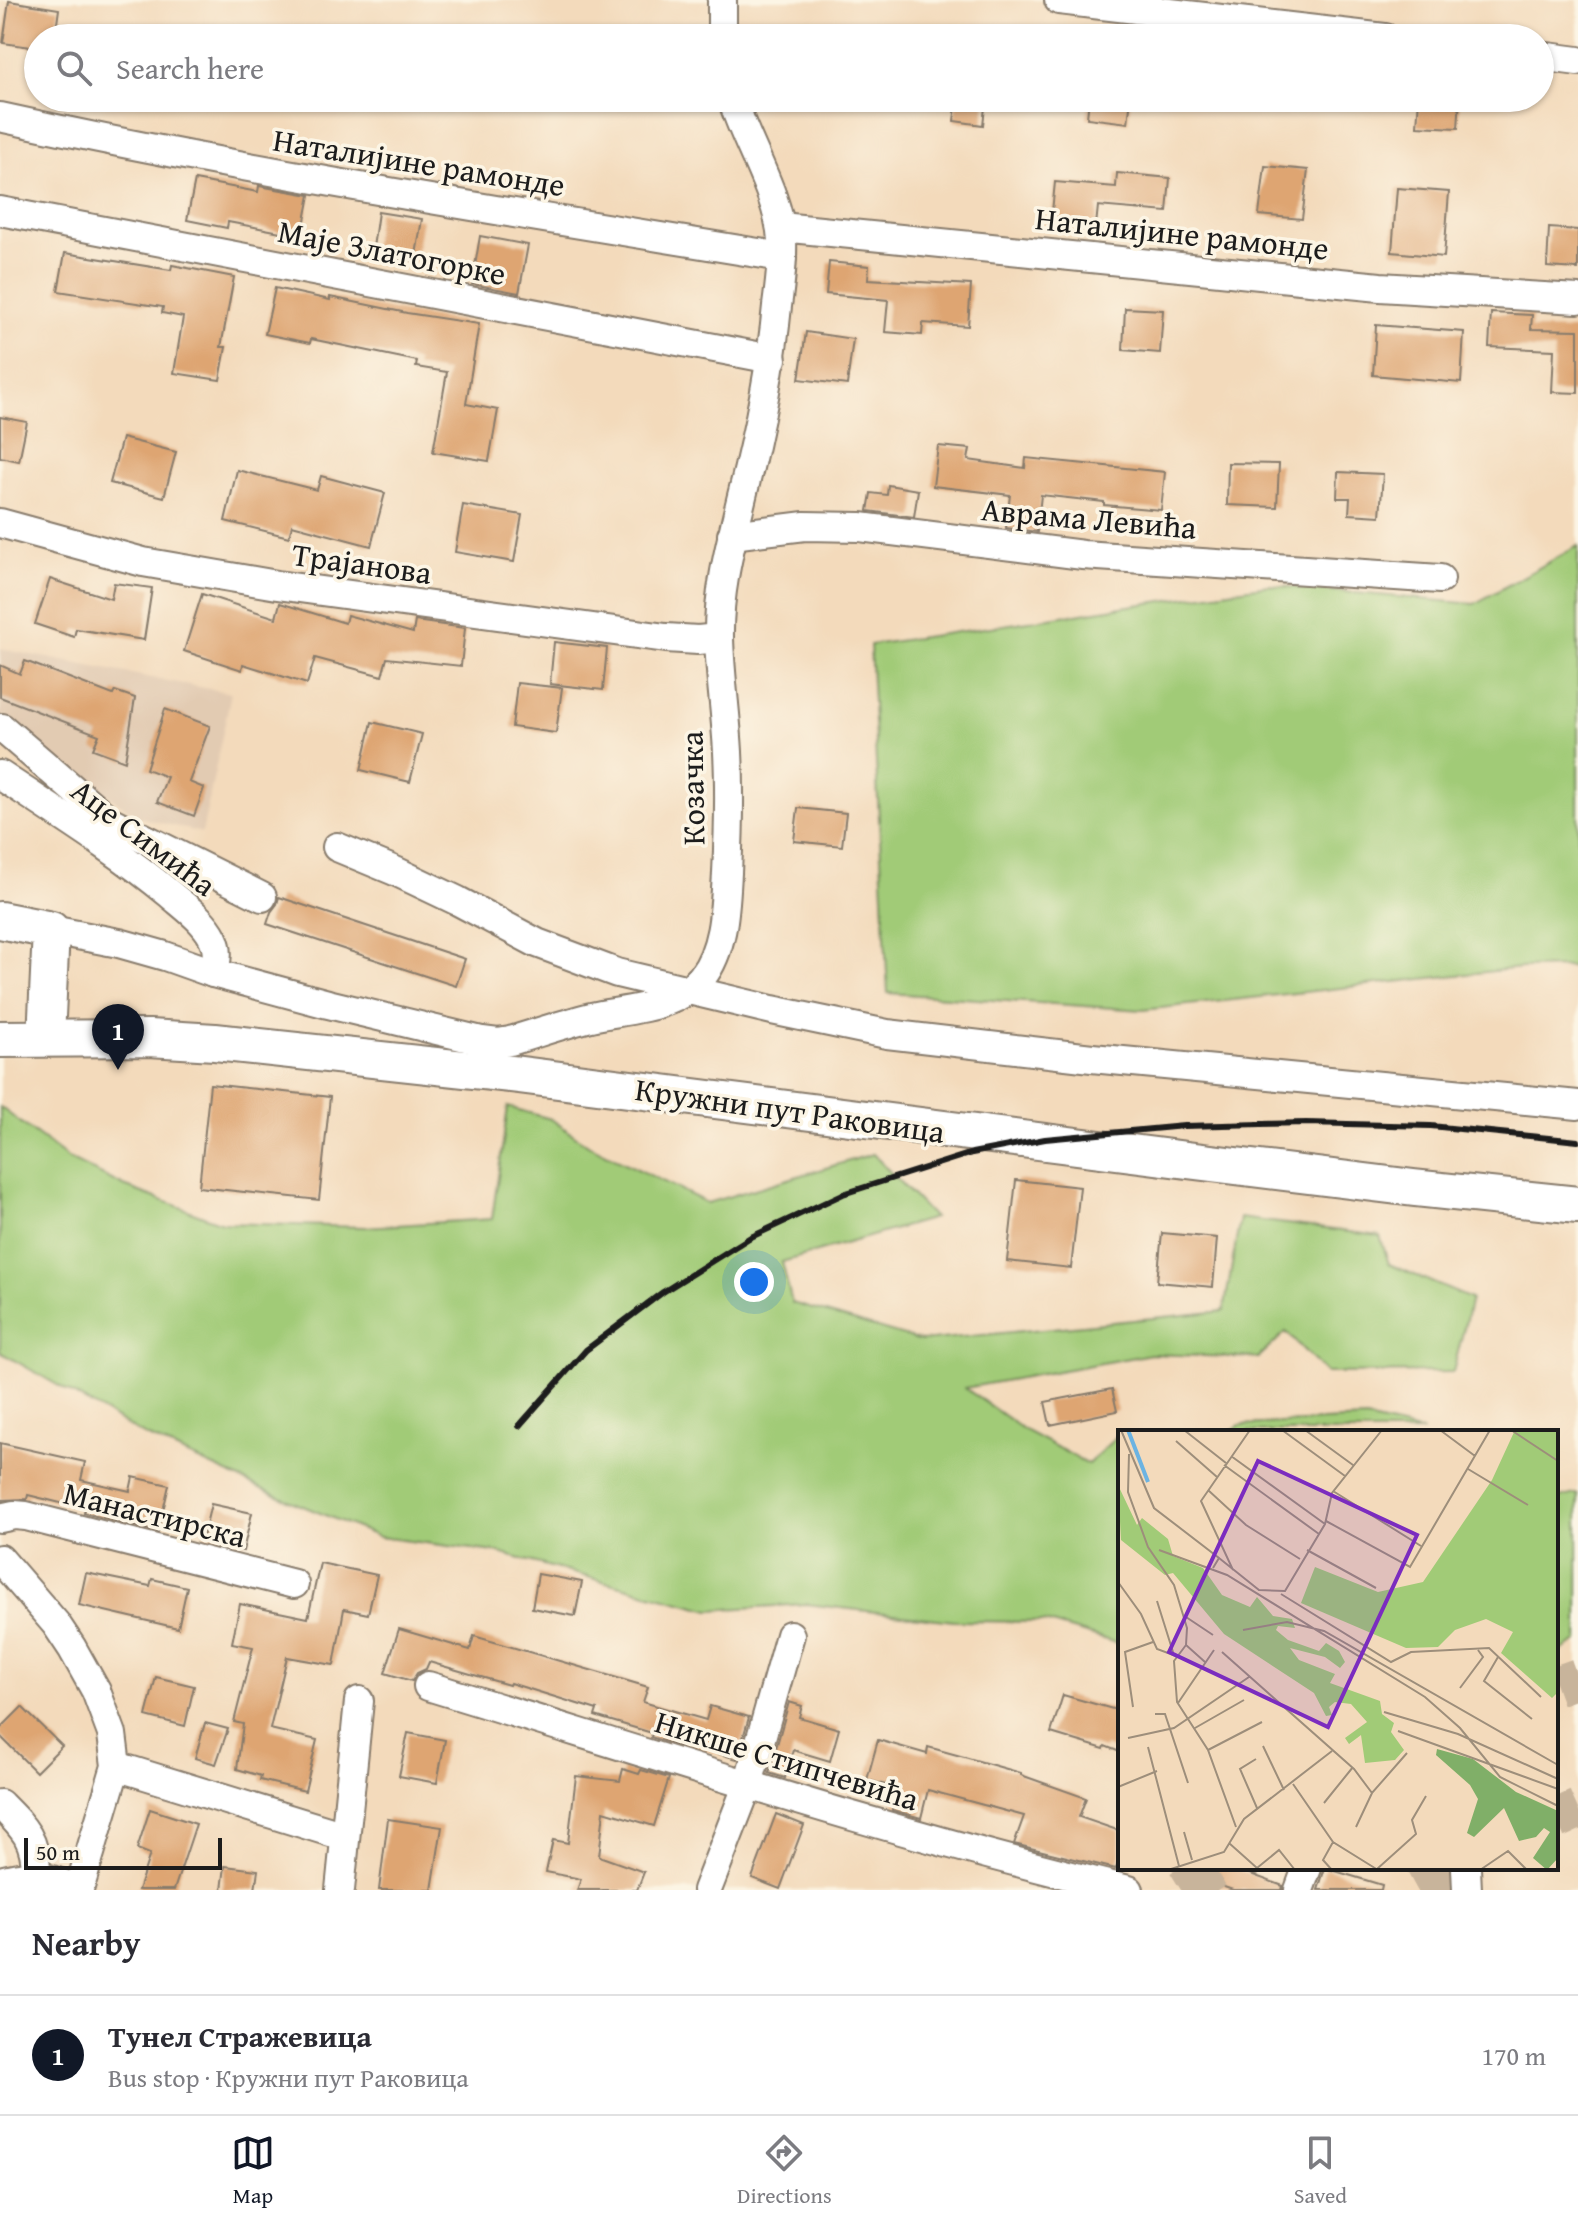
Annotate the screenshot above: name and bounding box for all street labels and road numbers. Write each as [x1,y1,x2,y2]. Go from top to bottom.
street label: Наталијине рамонде [270,116,568,208]
street label: Наталијине рамонде [1033,194,1331,272]
street label: Маје Златогорке [274,207,510,297]
street label: Аврама Левића [979,485,1199,551]
street label: Трајанова [289,530,435,596]
street label: Козачка [667,730,716,846]
street label: Аце Симића [61,767,227,908]
street label: Кружни пут Раковица [632,1065,948,1155]
street label: Манастирска [59,1469,252,1560]
street label: Никше Стипчевића [649,1698,925,1823]

